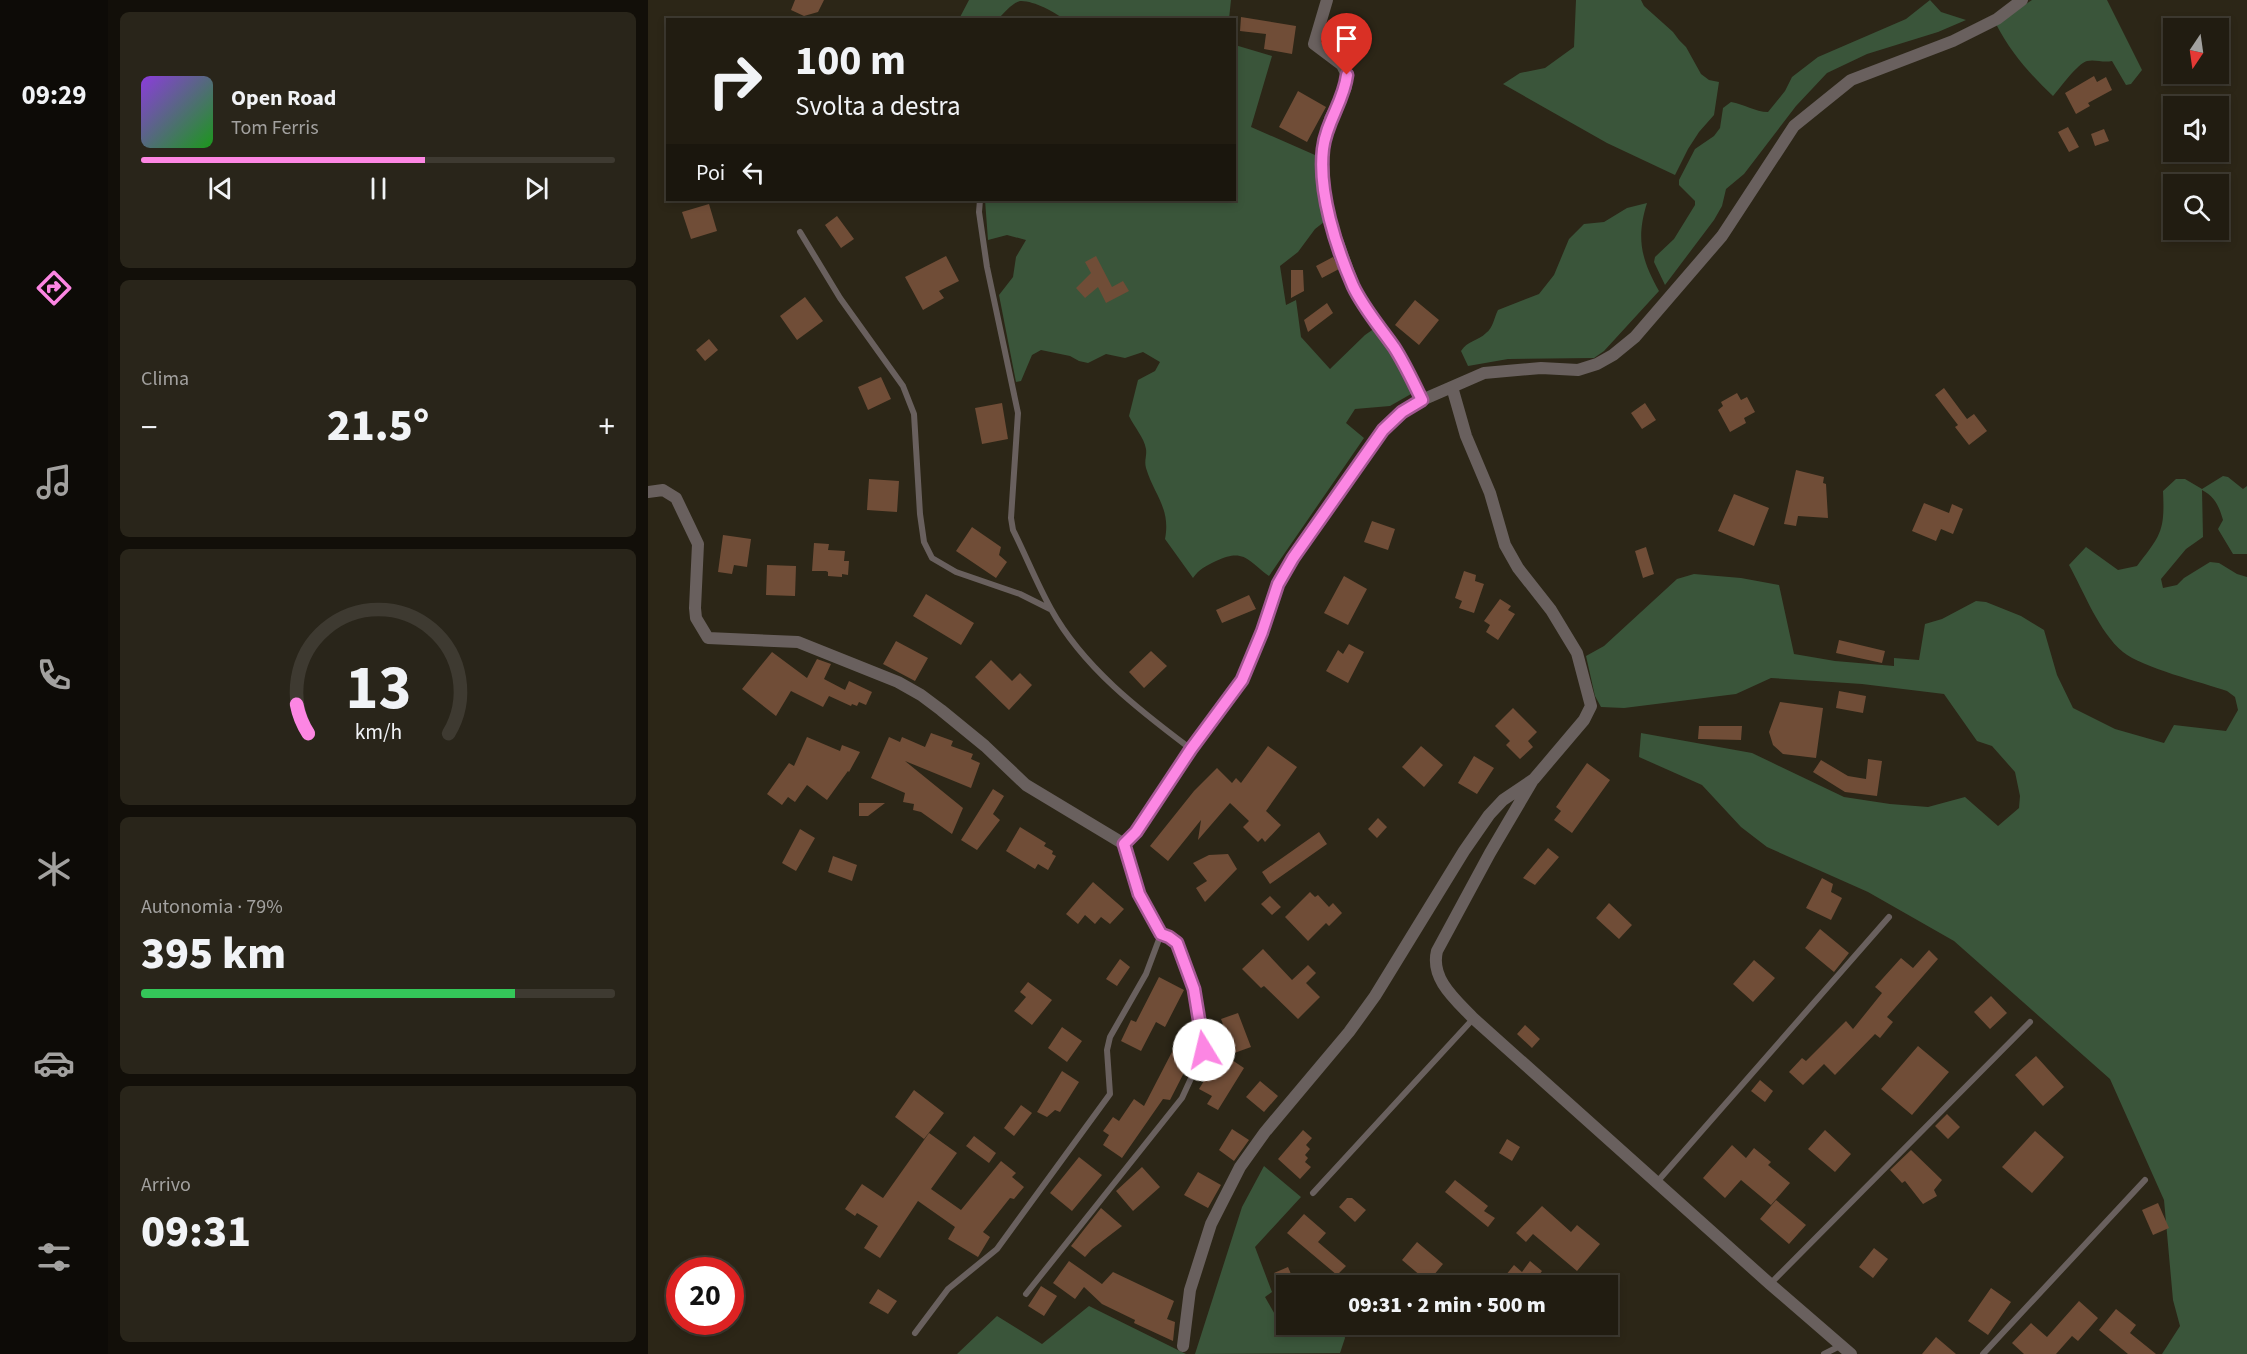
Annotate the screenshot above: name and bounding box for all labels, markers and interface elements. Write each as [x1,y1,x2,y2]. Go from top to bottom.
pin [1321,13,1372,75]
north arrow [2163,18,2229,84]
map controls [2163,18,2229,240]
icon: arrive [1330,22,1363,55]
text: 100 m [795,31,906,91]
icon: right [696,42,774,120]
text: 09:29 [21,76,87,115]
text: Open Road [231,82,336,114]
text: Svolta a destra [795,87,961,126]
button: sound [2163,96,2229,162]
text: Tom Ferris [231,114,319,142]
icon: left [737,156,770,189]
text: Poi [696,157,725,189]
icon: previous [204,172,237,205]
icon: pause [362,172,395,205]
icon: next [520,172,553,205]
button: search [2163,174,2229,240]
icon: directions [33,267,75,309]
text: Clima [141,365,189,393]
text: 21.5° [327,394,429,458]
text: − [141,404,157,451]
text: + [599,404,615,451]
icon: music [33,461,75,503]
text: 13 [345,644,411,733]
icon: phone [33,654,75,696]
text: km/h [354,717,402,748]
icon: climate [33,848,75,890]
text: Autonomia · 79% [141,893,283,921]
text: 395 km [141,922,286,986]
position arrow [1172,1018,1236,1082]
icon: car [33,1042,75,1084]
text: Arrivo [141,1171,191,1199]
text: 09:31 [141,1200,251,1264]
icon: filters [33,1236,75,1278]
speed limit sign: 20 [666,1257,744,1335]
text: 09:31 · 2 min · 500 m [1348,1289,1546,1321]

